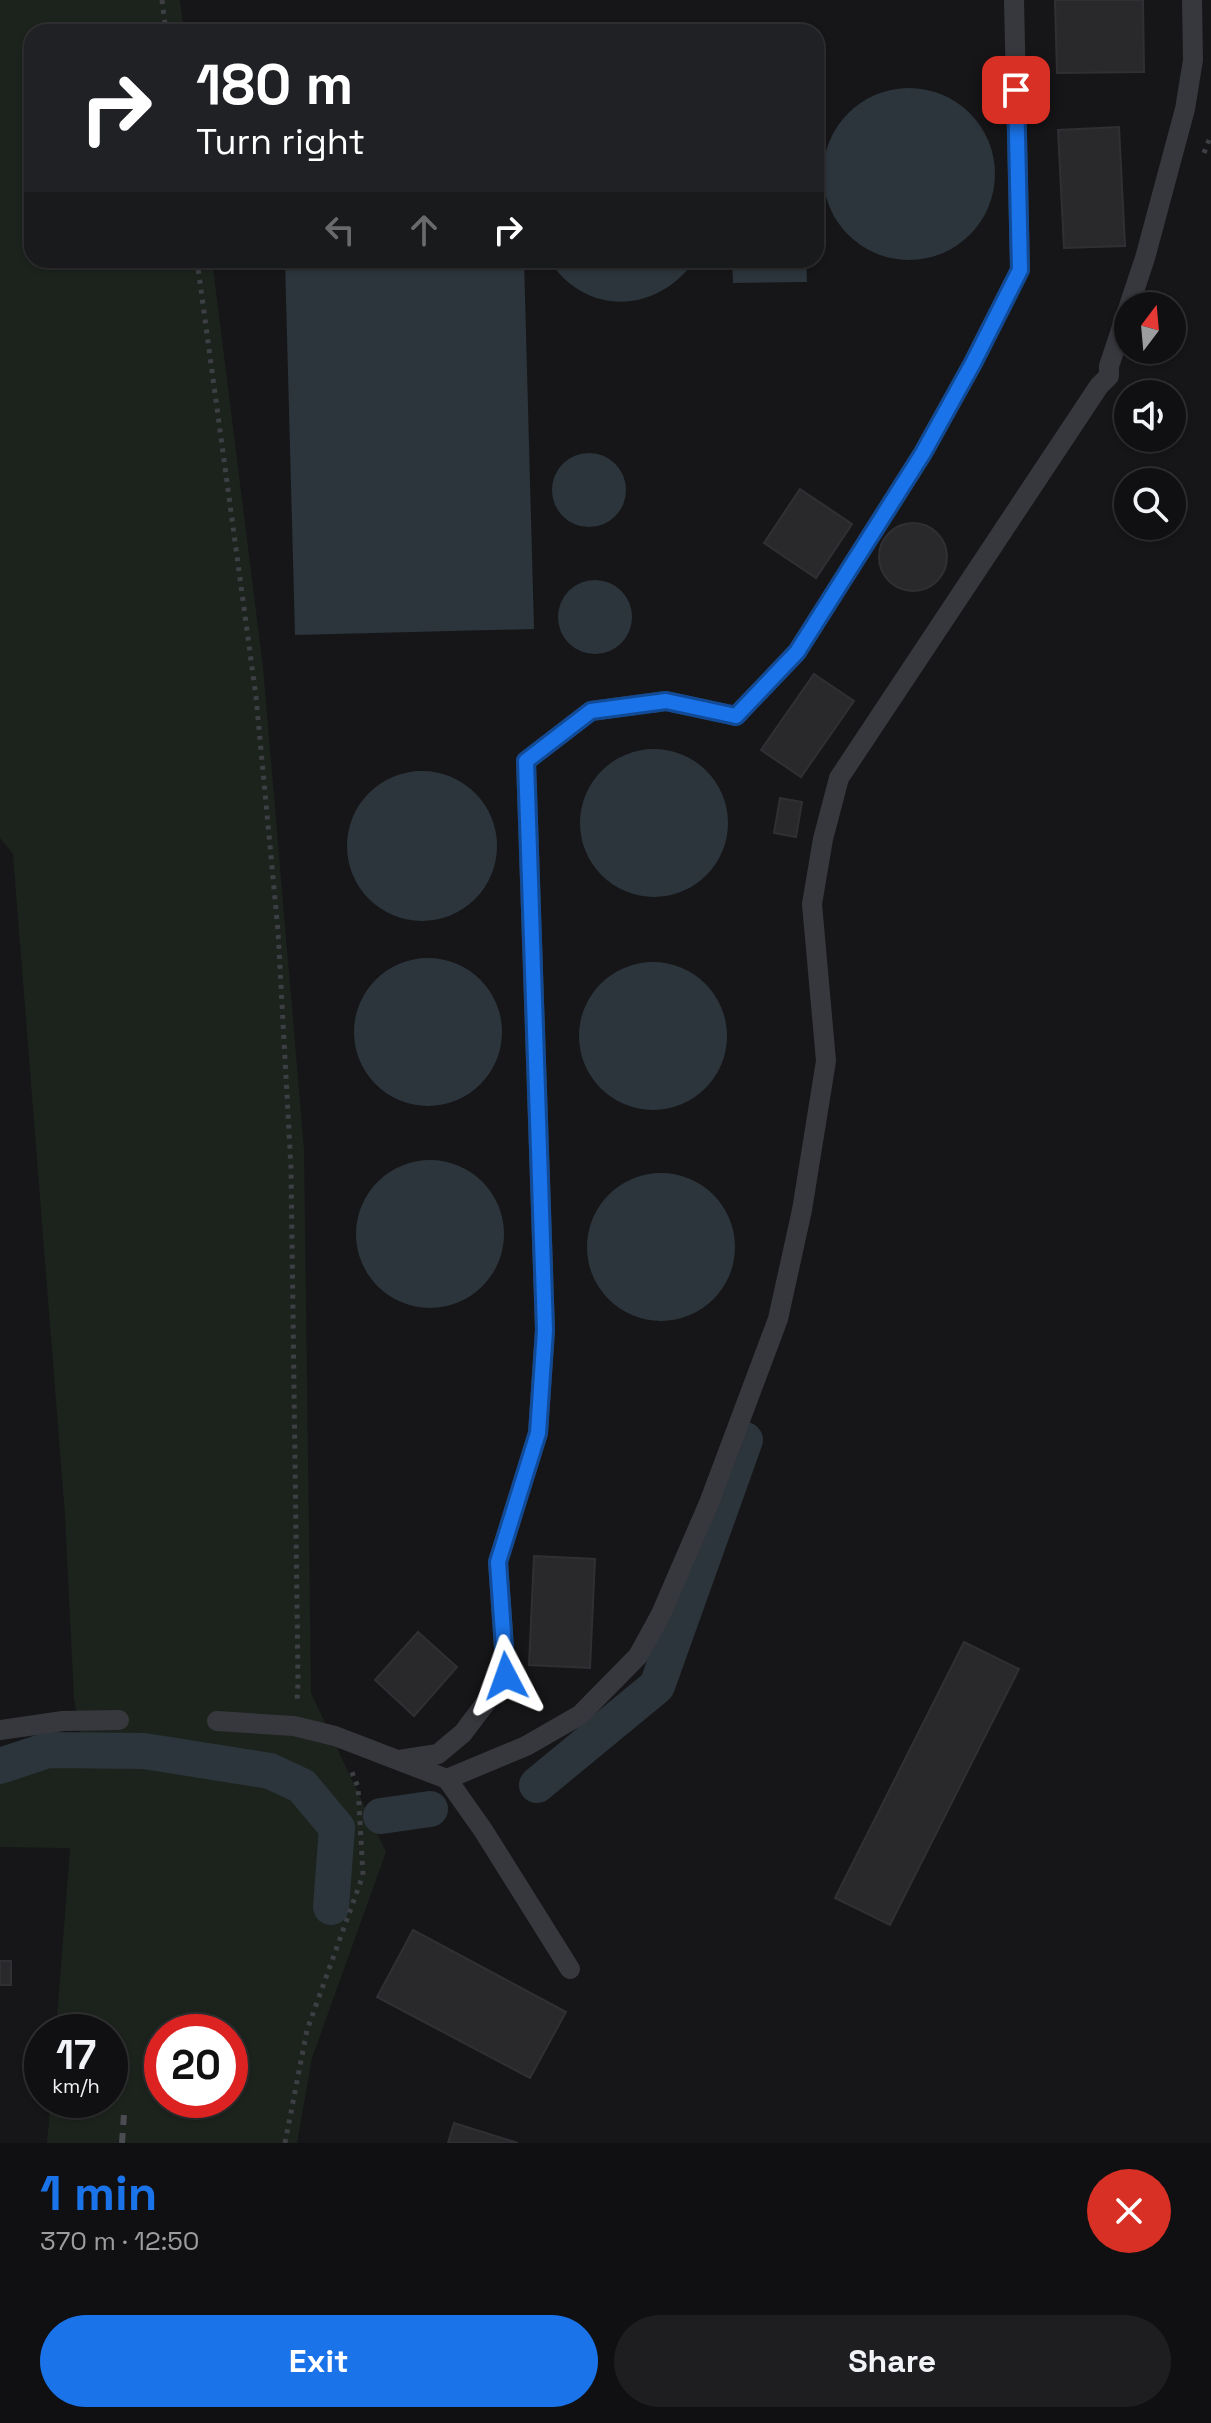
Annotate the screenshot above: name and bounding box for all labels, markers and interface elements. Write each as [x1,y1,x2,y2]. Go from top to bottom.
text: 180 m [196,49,353,120]
icon: right [64,56,168,160]
pin [982,56,1050,124]
icon: arrive [994,68,1038,112]
text: Turn right [196,119,365,165]
icon: left [318,208,362,252]
icon: ahead [402,208,446,252]
icon: right [486,208,530,252]
north arrow [1114,292,1186,364]
map controls [1114,292,1186,540]
button: sound [1114,380,1186,452]
button: search [1114,468,1186,540]
position arrow [464,1634,548,1718]
speed limit sign: 20 [144,2014,248,2118]
text: 17 [56,2030,96,2081]
text: km/h [52,2073,100,2099]
text: 1 min [40,2163,157,2224]
button: close [1087,2169,1171,2253]
text: 370 m · 12:50 [40,2224,199,2258]
button: Exit [40,2315,598,2407]
button: Share [614,2315,1171,2407]

